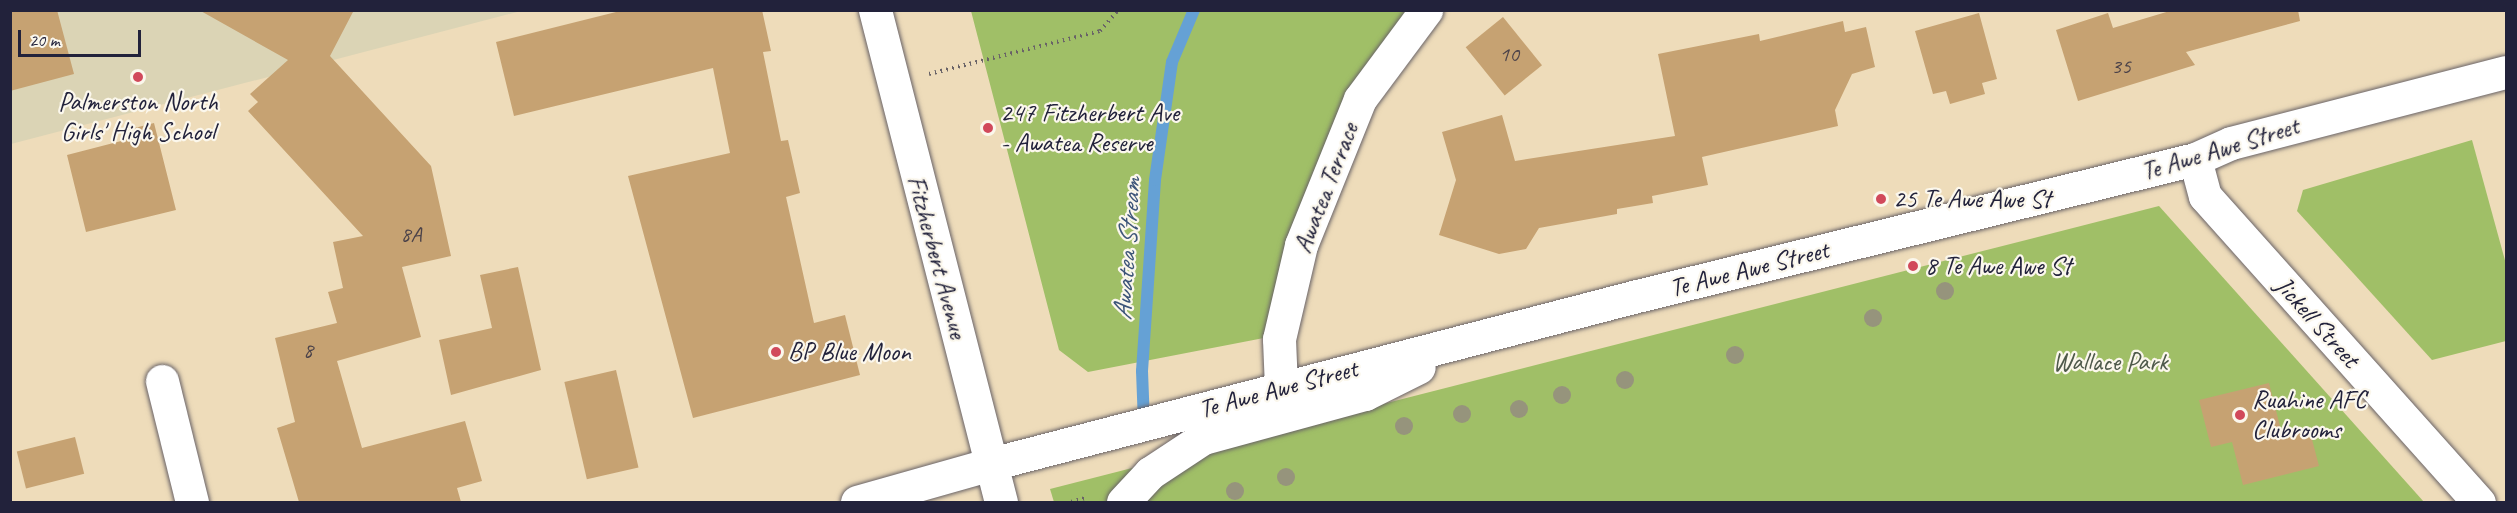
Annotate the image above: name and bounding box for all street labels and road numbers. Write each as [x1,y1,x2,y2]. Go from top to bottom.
street label: Te Awe Awe Street [2137,110,2303,188]
street label: Awatea Terrace [1287,118,1365,258]
street label: Fitzherbert Avenue [900,172,974,342]
street label: Te Awe Awe Street [1666,234,1832,304]
street label: Jickell Street [2268,270,2366,374]
street label: Te Awe Awe Street [1195,353,1361,425]

